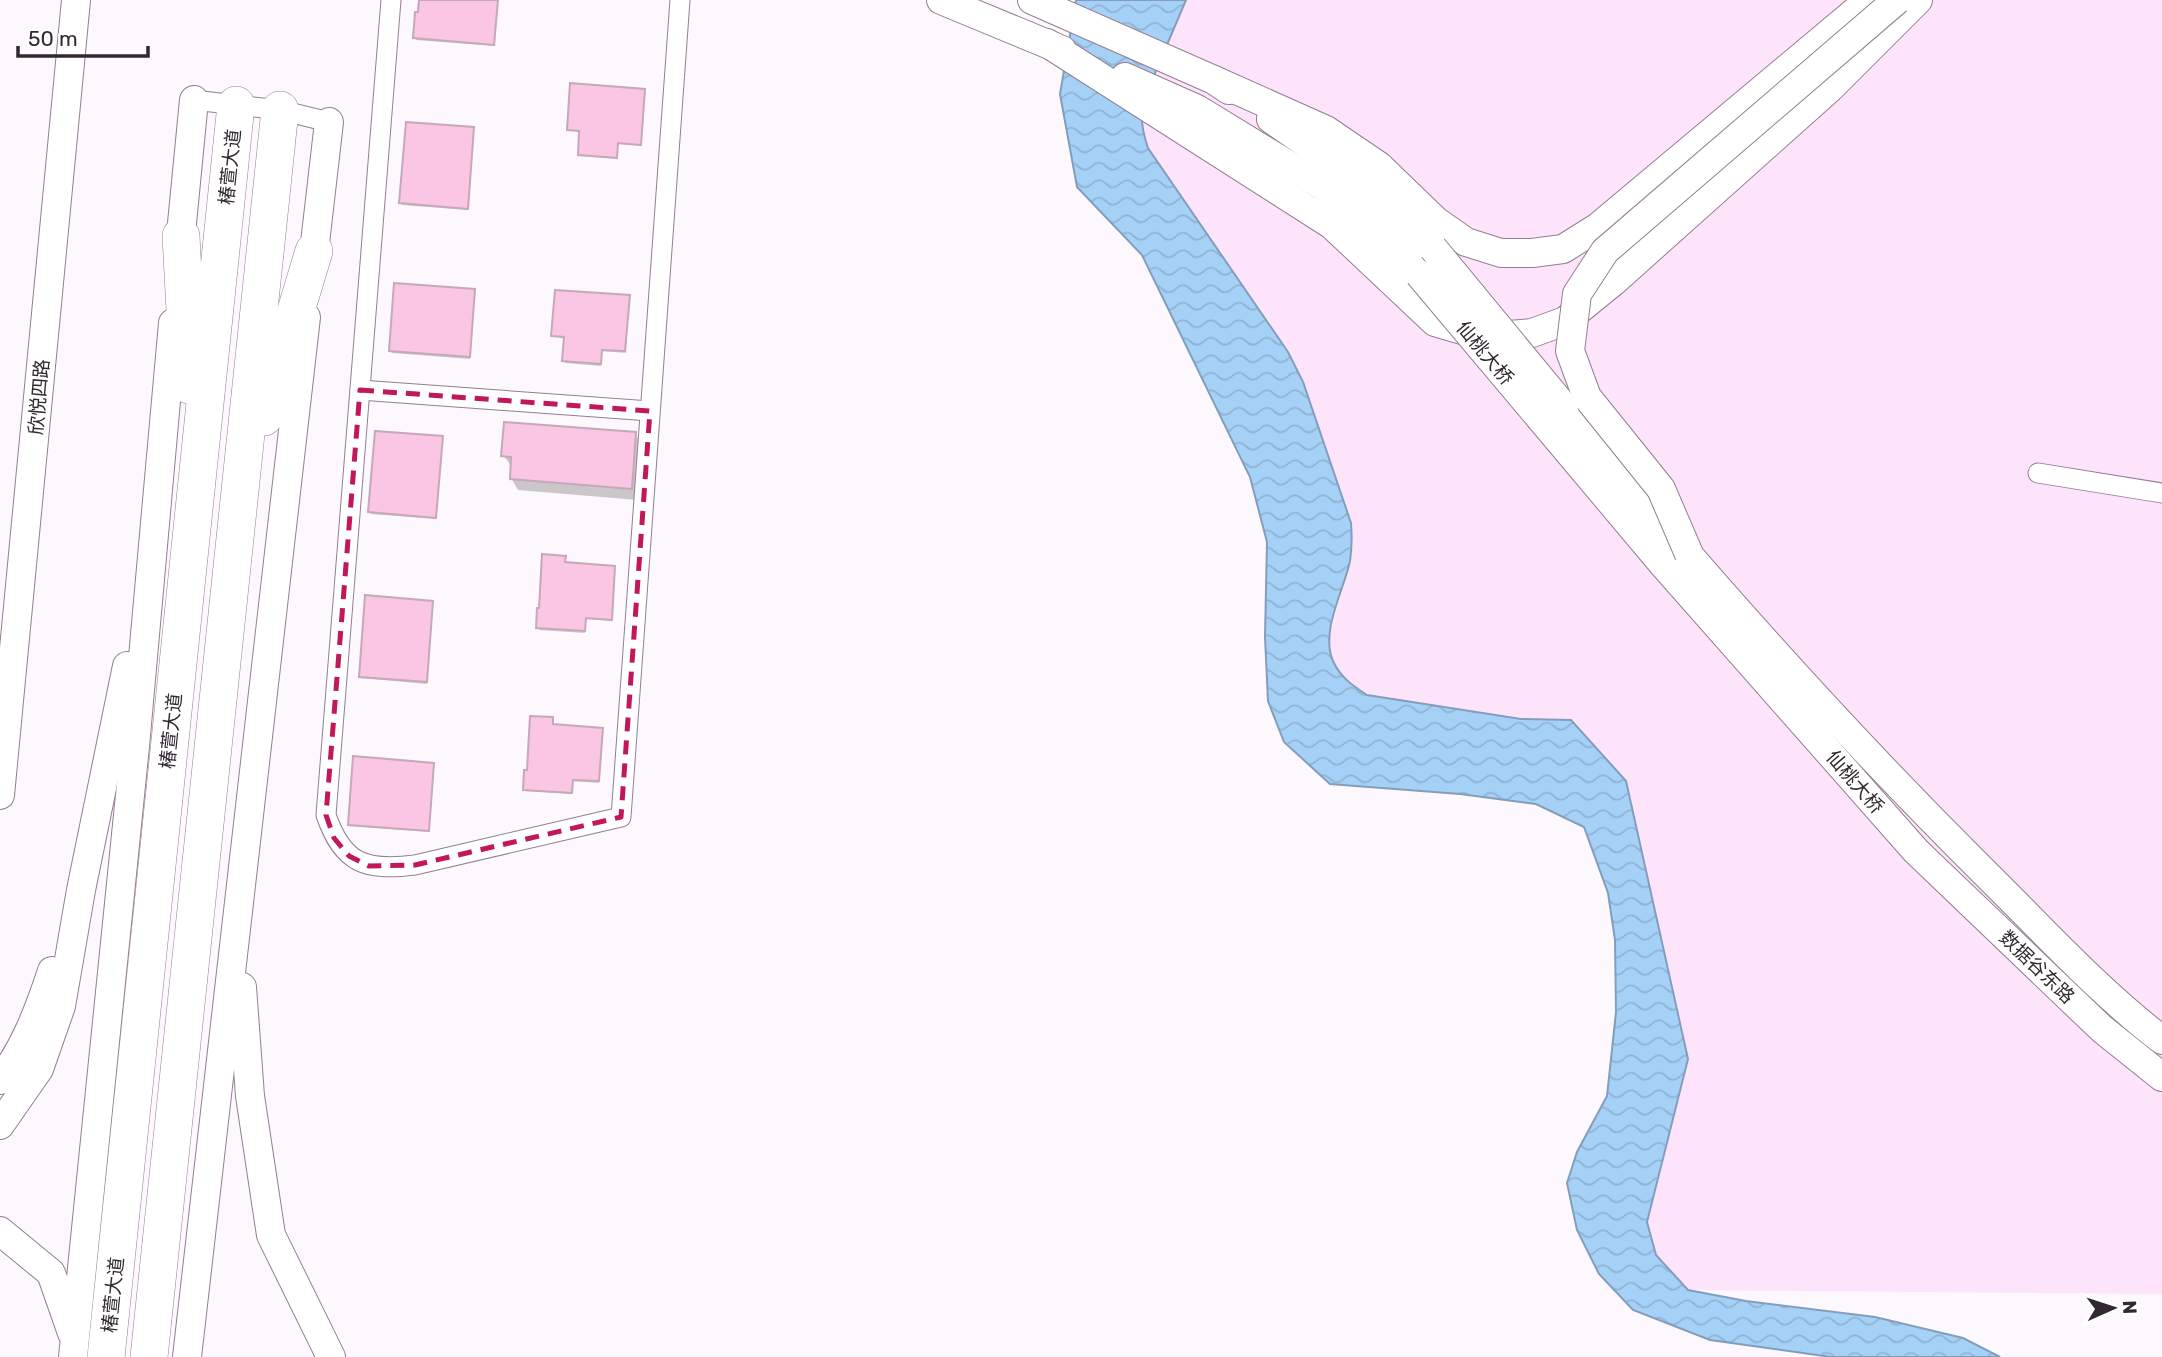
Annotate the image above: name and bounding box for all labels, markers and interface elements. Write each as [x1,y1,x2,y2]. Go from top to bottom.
scale bar [18,14,147,58]
text: 50 m [28,26,78,51]
street label: 椿萱大道 [215,128,245,206]
street label: 仙桃大桥 [1452,316,1518,390]
street label: 欣悦四路 [24,358,54,436]
street label: 椿萱大道 [156,692,186,770]
street label: 仙桃大桥 [1821,746,1889,818]
street label: 数据谷东路 [1995,926,2079,1008]
street label: 椿萱大道 [98,1256,128,1334]
north arrow [2078,1273,2148,1343]
text: N [2118,1300,2141,1315]

